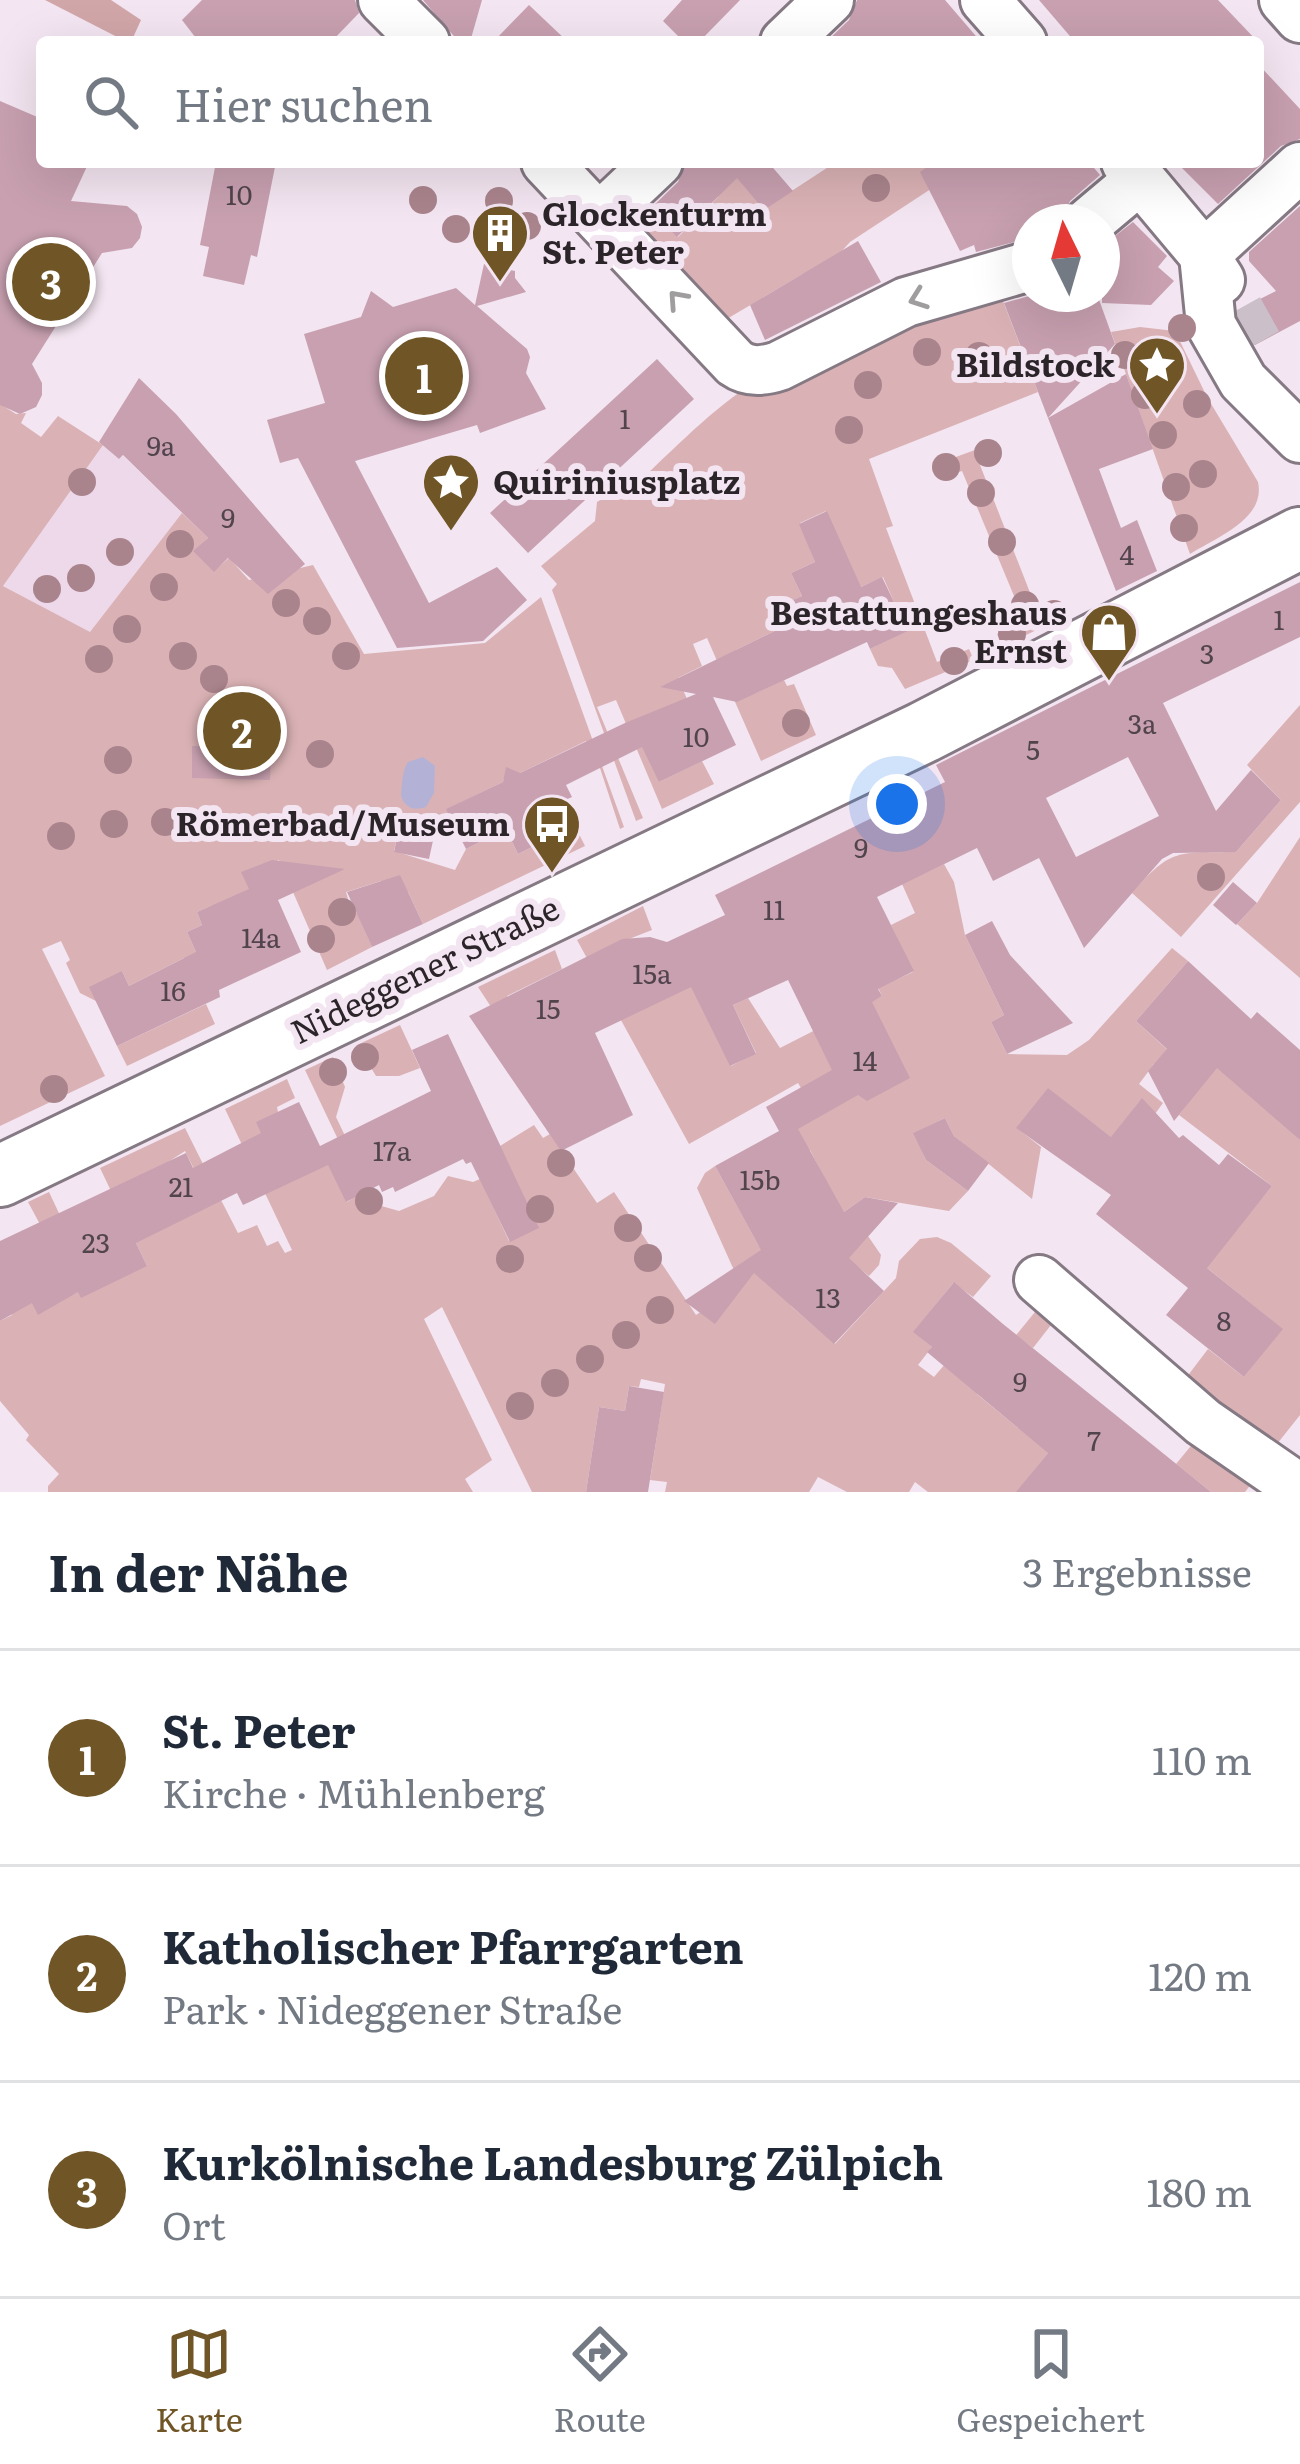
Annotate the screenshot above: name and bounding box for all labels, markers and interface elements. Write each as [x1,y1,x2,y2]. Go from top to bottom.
search box [36,36,1264,168]
icon: search [78,69,144,135]
text: Hier suchen [174,69,433,136]
house number: 10 [226,173,252,213]
place label: Glockenturm St. Peter [542,187,767,274]
building icon: Glockenturm St. Peter [469,202,531,284]
north arrow [1012,204,1120,312]
pin: 3 [12,237,90,327]
one-way arrow [908,284,929,309]
one-way arrow [670,292,692,313]
pin: 1 [385,331,463,421]
place icon: Bildstock [1126,334,1188,416]
place label: Bildstock [956,338,1116,387]
house number: 1 [620,397,631,437]
house number: 9a [147,424,176,464]
place icon: Quiriniusplatz [420,451,482,533]
place label: Quiriniusplatz [493,455,740,504]
house number: 9 [221,496,235,536]
house number: 4 [1120,533,1135,573]
place label: Bestattungeshaus Ernst [770,586,1068,673]
house number: 1 [1274,598,1285,638]
shop icon: Bestattungeshaus Ernst [1078,601,1140,683]
house number: 3 [1200,632,1214,672]
pin: 2 [203,686,281,776]
house number: 3a [1127,702,1157,742]
house number: 10 [683,715,709,755]
house number: 5 [1026,728,1040,768]
your location [867,774,927,834]
bus stop icon: Römerbad/Museum [521,793,583,875]
place label: Römerbad/Museum [175,797,510,846]
house number: 9 [854,826,868,866]
street label: Nideggener Straße [281,881,566,1054]
house number: 11 [763,888,785,928]
house number: 14a [241,916,281,956]
house number: 15a [632,952,672,992]
house number: 16 [160,969,186,1009]
house number: 15 [536,987,560,1027]
house number: 14 [853,1039,878,1079]
house number: 17a [373,1129,412,1169]
house number: 15b [739,1158,781,1198]
house number: 21 [169,1165,193,1205]
house number: 23 [82,1221,110,1261]
house number: 13 [815,1276,841,1316]
house number: 8 [1217,1299,1231,1339]
house number: 9 [1013,1360,1027,1400]
house number: 7 [1087,1419,1101,1459]
text: In der Nähe [48,1532,349,1608]
text: 3 Ergebnisse [1022,1541,1252,1599]
text: St. Peter [162,1695,355,1762]
text: 1 [79,1729,95,1787]
text: 110 m [1152,1729,1252,1787]
text: Kirche · Mühlenberg [162,1762,545,1820]
text: Katholischer Pfarrgarten [162,1911,744,1978]
text: 2 [77,1945,97,2003]
text: 120 m [1148,1945,1252,2003]
text: Park · Nideggener Straße [162,1978,622,2036]
text: Kurkölnische Landesburg Zülpich [162,2127,943,2194]
text: 3 [76,2161,98,2219]
text: 180 m [1146,2161,1252,2219]
text: Ort [162,2194,226,2252]
tab: Karte [155,2321,243,2442]
tab: Route [553,2321,646,2442]
tab: Gespeichert [956,2321,1145,2442]

